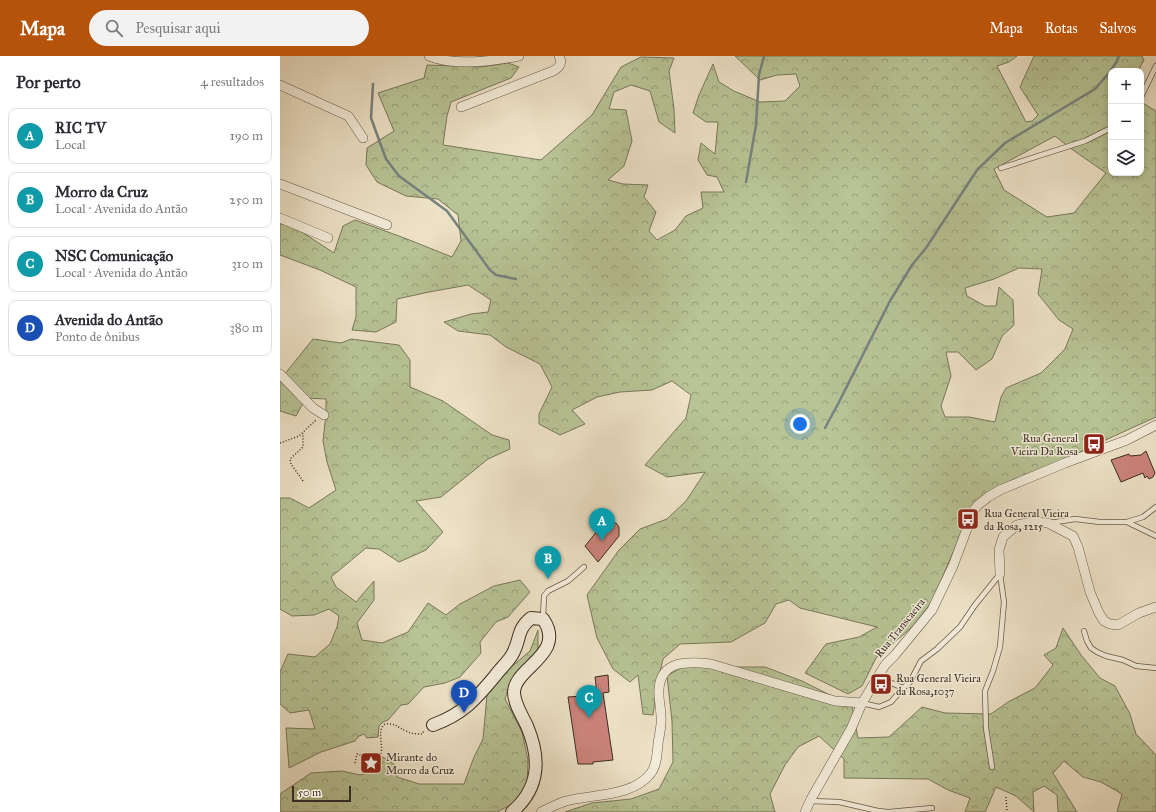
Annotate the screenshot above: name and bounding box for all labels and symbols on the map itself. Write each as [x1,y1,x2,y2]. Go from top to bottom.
your location [790,414,810,434]
bus stop icon: Rua General Vieira Da Rosa [1081,431,1107,457]
place label: Rua General Vieira Da Rosa [1010,432,1078,458]
bus stop icon: Rua General Vieira da Rosa, 1215 [955,506,981,532]
place label: Rua General Vieira da Rosa, 1215 [984,507,1069,533]
pin: A [589,508,615,541]
pin: B [535,546,561,579]
street label: Rua Transcaeira [872,596,928,660]
bus stop icon: Rua General Vieira da Rosa,1037 [868,671,894,697]
place label: Rua General Vieira da Rosa,1037 [896,672,981,698]
pin: D [451,680,477,713]
pin: C [576,685,602,718]
place icon: Mirante do Morro da Cruz [358,750,384,776]
place label: Mirante do Morro da Cruz [386,751,454,777]
scale bar [292,784,351,803]

